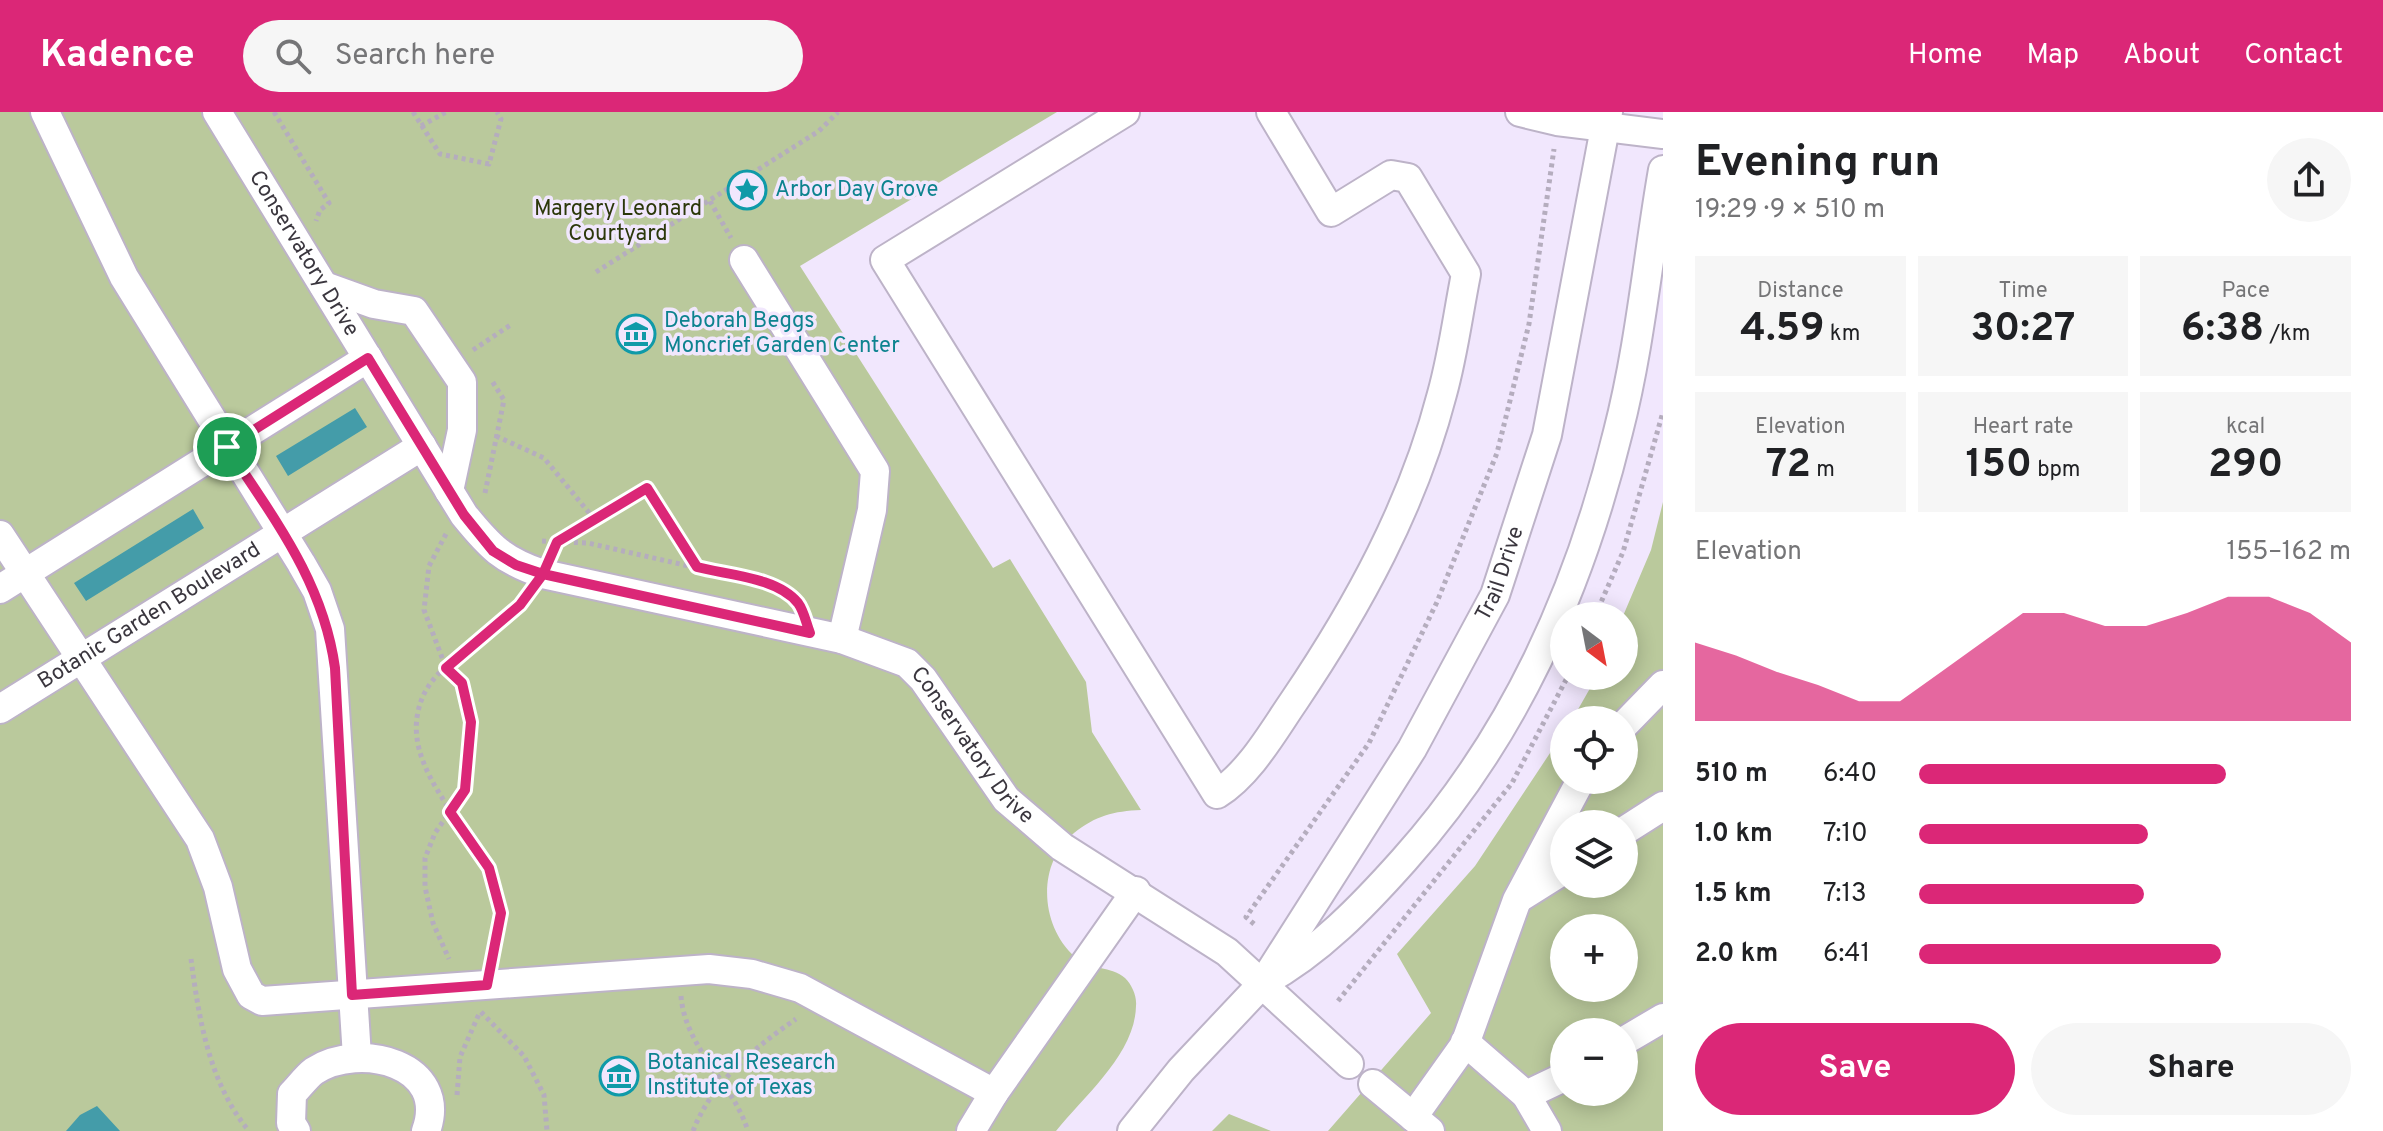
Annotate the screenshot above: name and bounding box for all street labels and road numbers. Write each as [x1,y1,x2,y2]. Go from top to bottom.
street label: Conservatory Drive [243,166,365,342]
street label: Trail Drive [1470,523,1530,626]
street label: Botanic Garden Boulevard [33,536,266,695]
street label: Conservatory Drive [905,661,1039,830]

